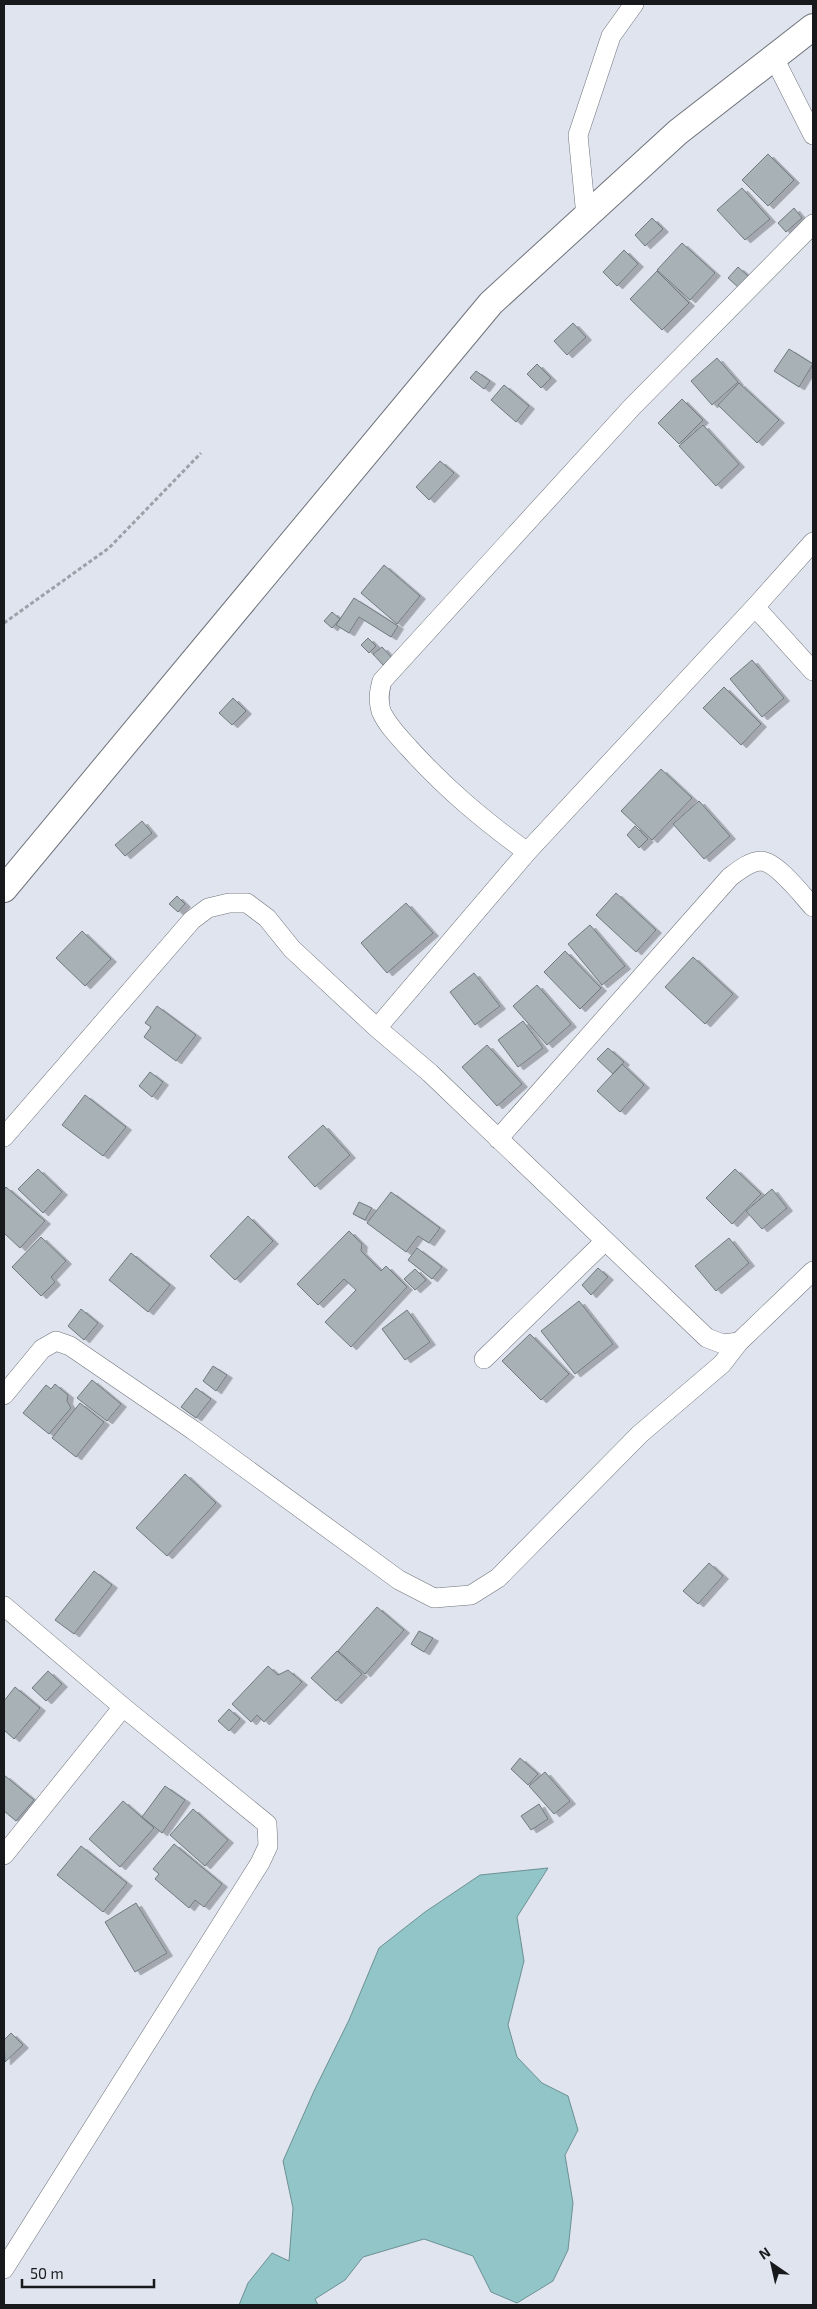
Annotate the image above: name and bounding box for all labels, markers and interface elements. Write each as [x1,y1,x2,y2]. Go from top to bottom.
north arrow [747,2239,797,2289]
text: N [756,2243,773,2263]
scale bar [22,2256,155,2288]
text: 50 m [30,2264,64,2282]

